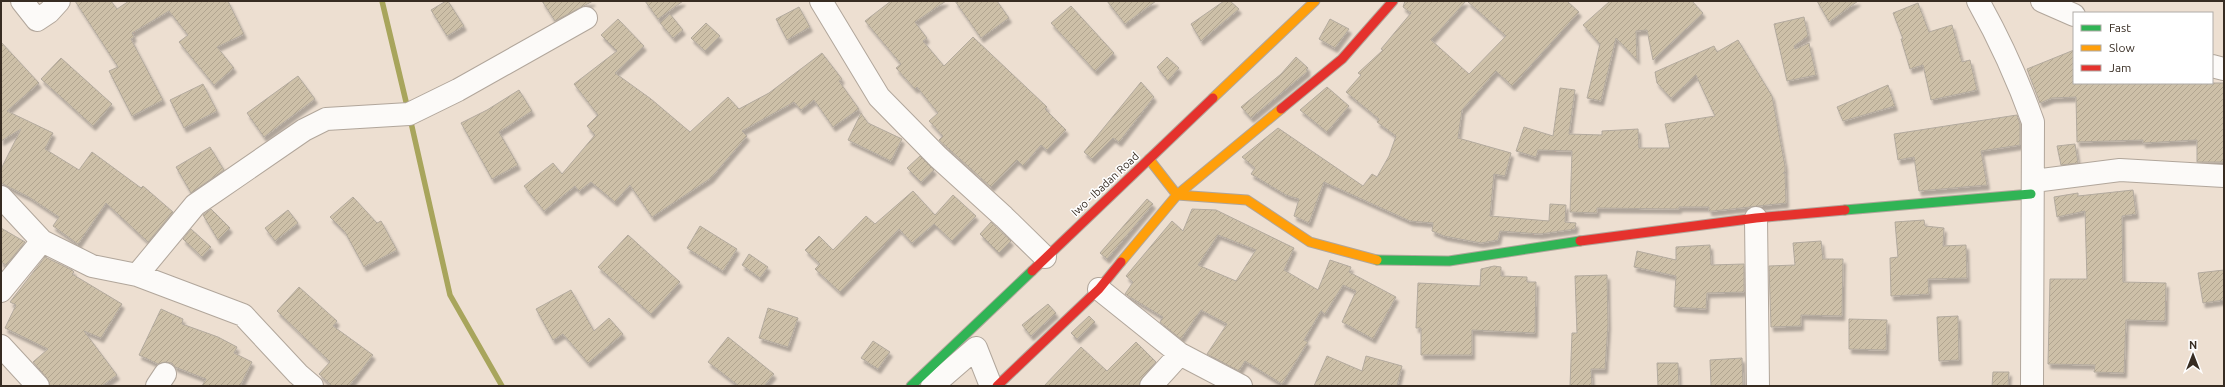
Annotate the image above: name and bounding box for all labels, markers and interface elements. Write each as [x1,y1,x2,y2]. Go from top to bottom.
legend [2073,12,2213,84]
text: Fast [2109,21,2131,34]
text: Slow [2109,41,2135,54]
text: Jam [2109,61,2131,74]
street label: Iwo - Ibadan Road [1069,150,1141,218]
north arrow [2173,335,2213,375]
text: N [2189,339,2197,351]

